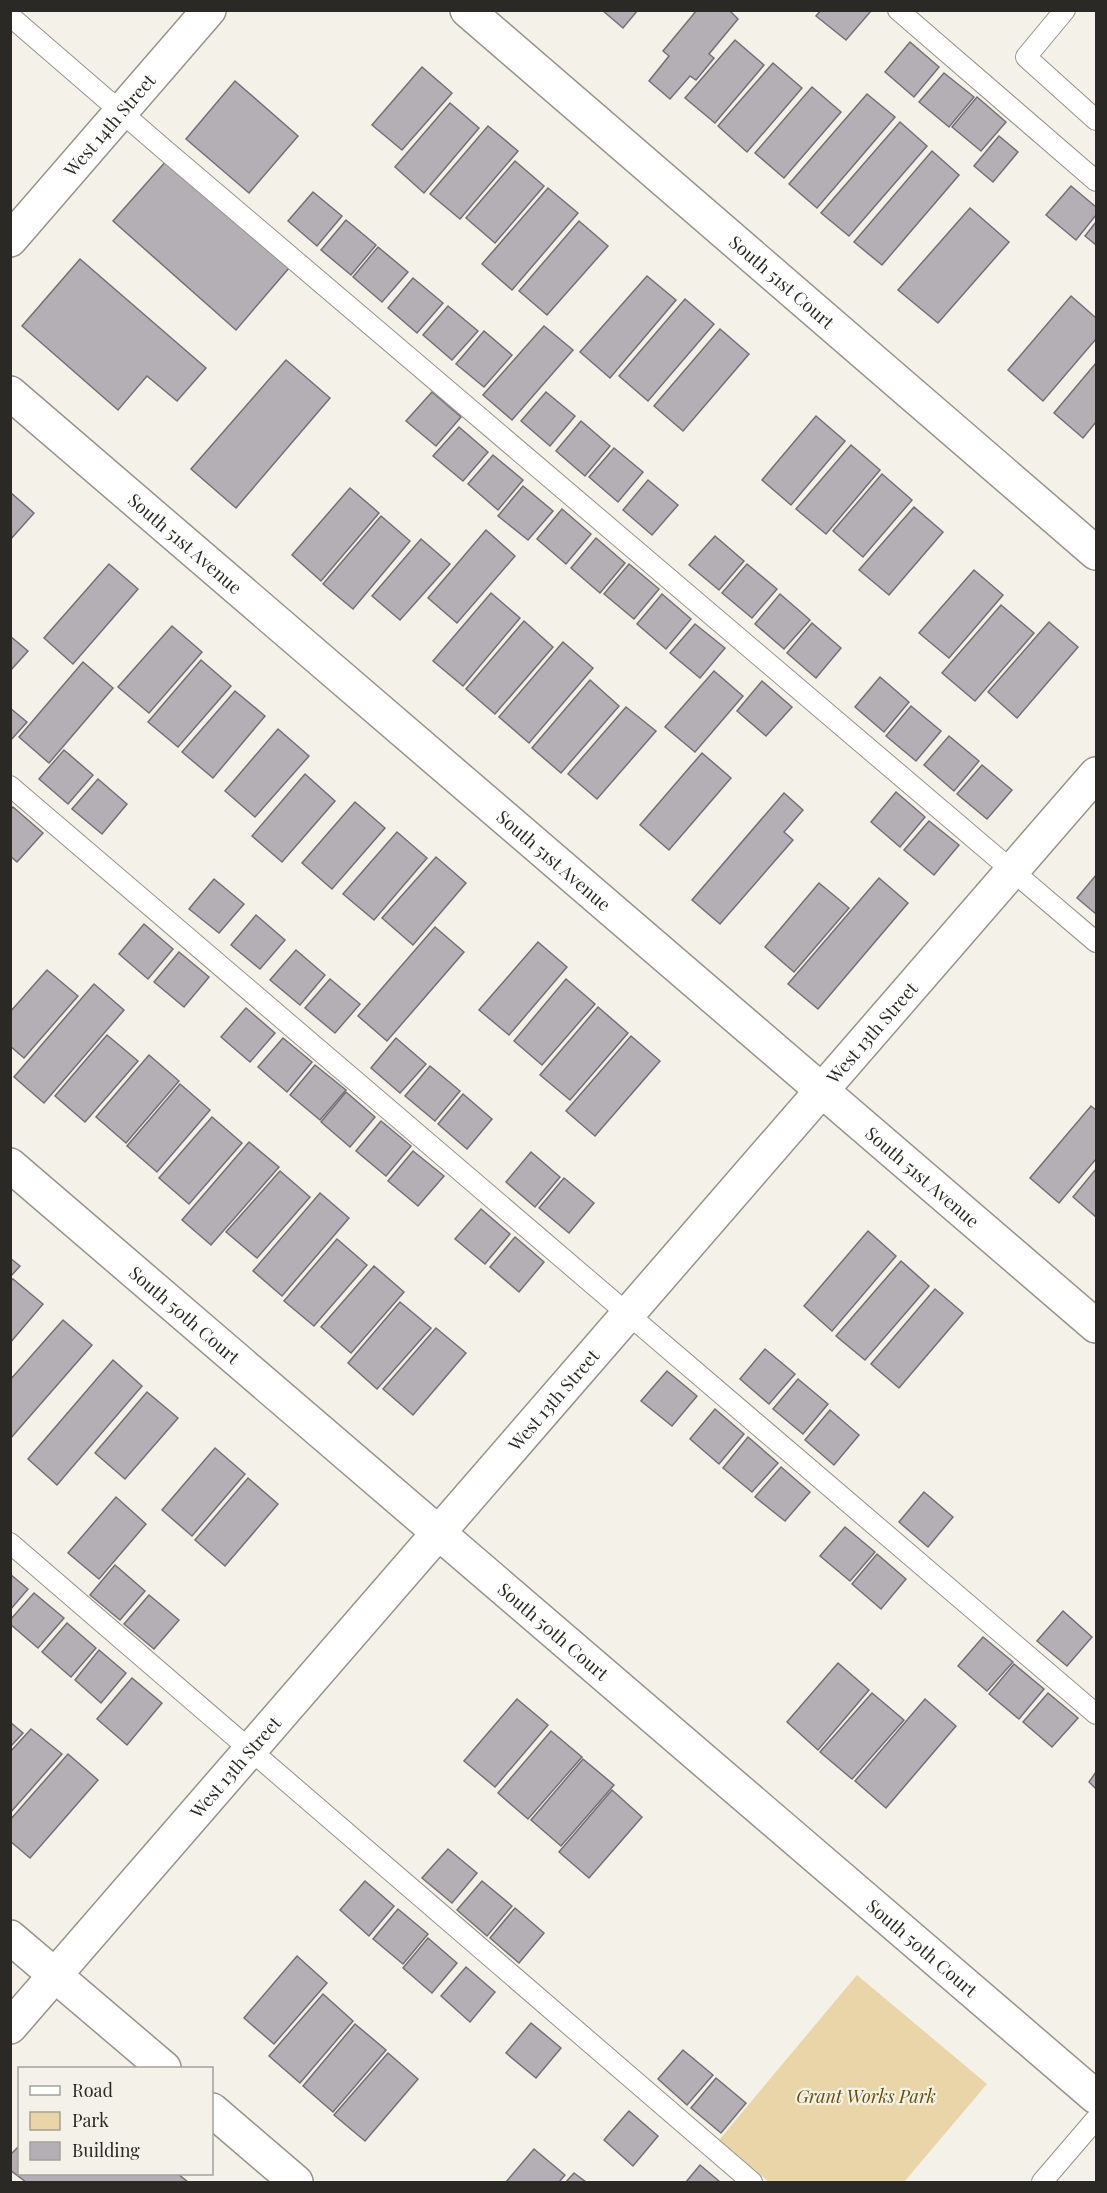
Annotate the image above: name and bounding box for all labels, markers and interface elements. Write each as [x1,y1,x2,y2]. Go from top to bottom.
street label: West 14th Street [58,68,161,182]
street label: South 51st Court [724,230,840,334]
street label: South 51st Avenue [123,488,247,599]
street label: South 51st Avenue [492,805,616,916]
street label: West 13th Street [821,976,923,1089]
street label: South 51st Avenue [860,1121,985,1233]
street label: South 50th Court [124,1261,245,1369]
street label: West 13th Street [502,1343,605,1456]
street label: South 50th Court [493,1577,614,1686]
street label: West 13th Street [184,1711,286,1824]
street label: South 50th Court [862,1894,983,2002]
legend [18,2067,213,2175]
text: Road [72,2078,113,2102]
park label: Grant Works Park [796,2084,936,2108]
text: Park [72,2108,109,2132]
text: Building [72,2138,140,2162]

